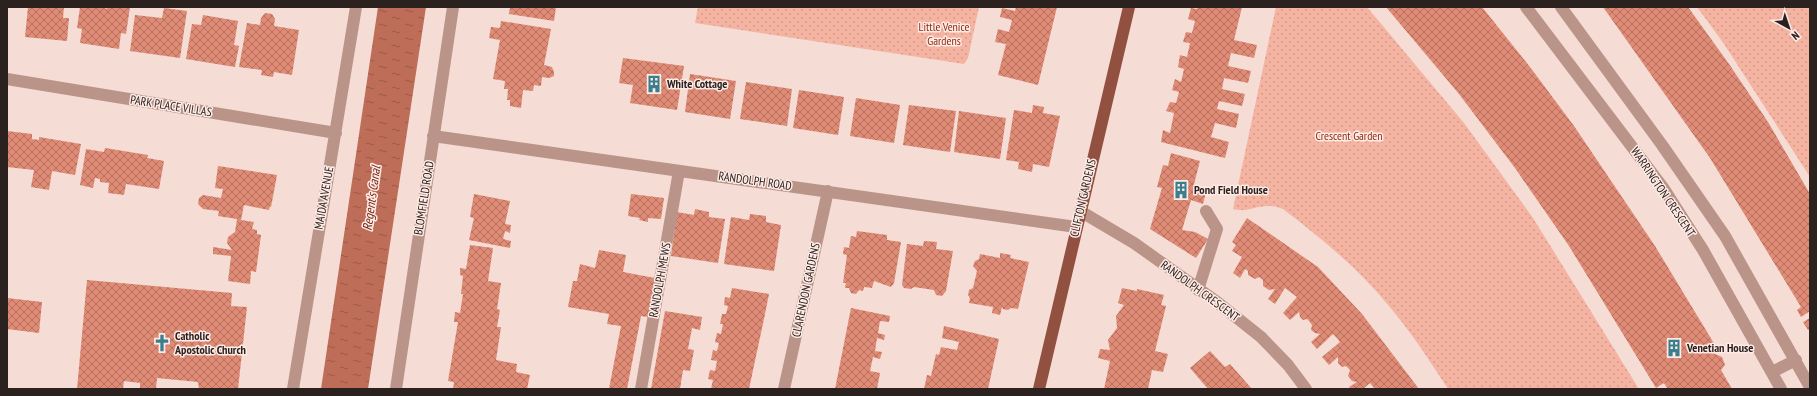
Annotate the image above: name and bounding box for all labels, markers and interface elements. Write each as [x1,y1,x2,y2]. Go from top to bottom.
north arrow [1769,8,1809,48]
park label: Little Venice Gardens [918,19,970,48]
text: N [1789,28,1802,43]
building icon: White Cottage [644,74,664,94]
place label: White Cottage [666,76,727,91]
street label: PARK PLACE VILLAS [129,92,213,119]
park label: Crescent Garden [1315,128,1383,143]
street label: WARRINGTON CRESCENT [1628,144,1699,240]
street label: CLIFTON GARDENS [1066,158,1099,238]
street label: BLOMFIELD ROAD [410,160,437,236]
water label: Regent's Canal [359,163,385,231]
street label: MAIDA AVENUE [311,165,336,230]
street label: RANDOLPH ROAD [718,168,793,193]
building icon: Pond Field House [1171,180,1191,200]
place label: Pond Field House [1194,182,1268,197]
street label: RANDOLPH MEWS [646,241,673,319]
street label: CLARENDON GARDENS [788,241,823,338]
street label: RANDOLPH CRESCENT [1158,257,1243,325]
place label: Catholic Apostolic Church [174,328,246,357]
church icon: Catholic Apostolic Church [152,333,172,353]
building icon: Venetian House [1664,338,1684,358]
place label: Venetian House [1686,340,1753,355]

